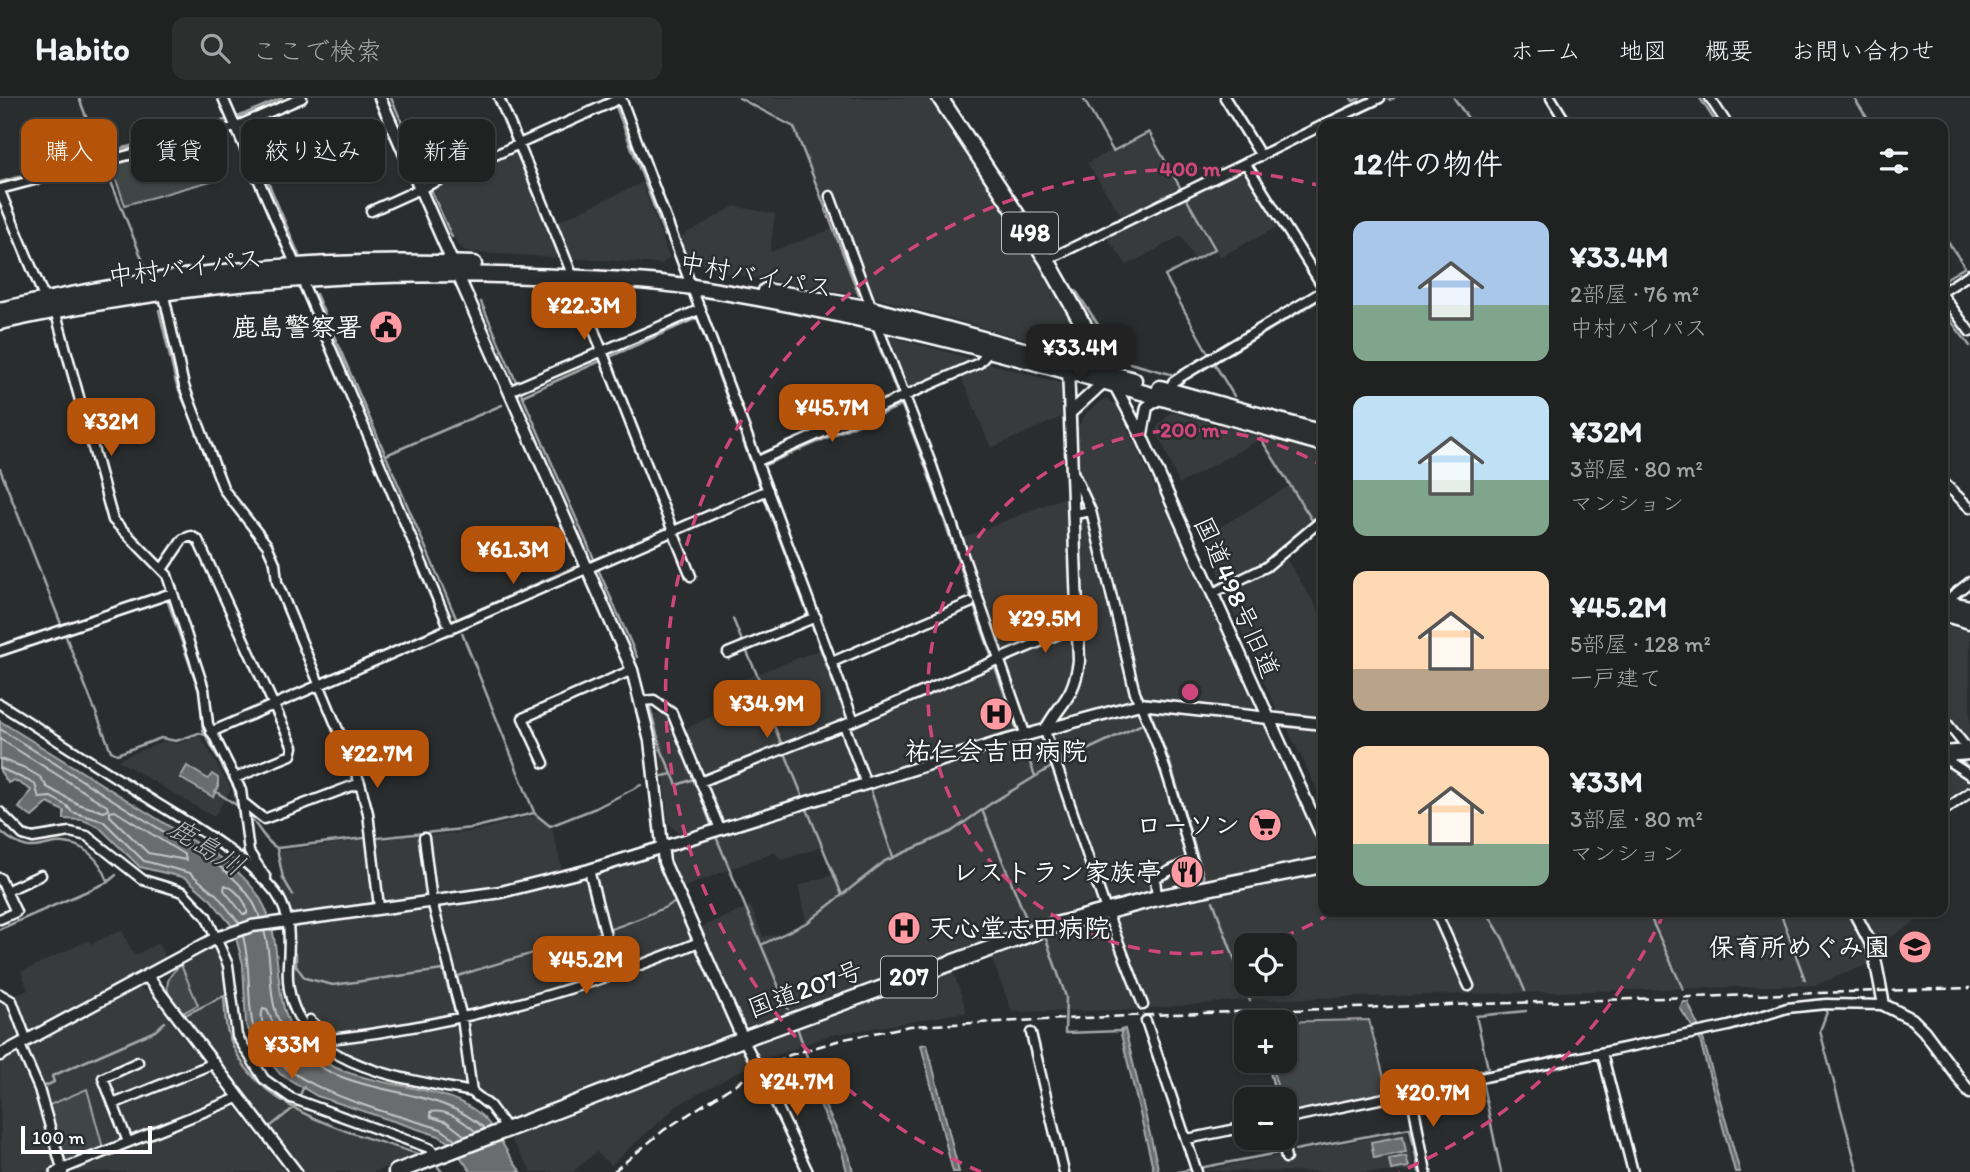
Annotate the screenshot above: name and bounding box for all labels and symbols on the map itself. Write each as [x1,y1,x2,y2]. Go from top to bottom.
text: 400 m [1160,156,1221,181]
road number: 498 [1002,212,1058,253]
street label: 中村バイパス [106,242,264,292]
street label: 中村バイパス [677,246,835,304]
pin: ¥22.3M [527,282,641,342]
public building icon: 鹿島警察署 [367,308,405,346]
place label: 鹿島警察署 [232,311,362,343]
pin: ¥33.4M [1023,324,1137,384]
pin: ¥45.7M [775,384,889,444]
pin: ¥32M [70,398,152,458]
text: 200 m [1160,417,1220,442]
street label: 国道498号旧道 [1187,511,1287,683]
pin: ¥61.3M [456,526,570,586]
pin: ¥29.5M [988,596,1102,655]
pin: ¥34.9M [710,680,824,740]
centre of rings [1178,680,1202,704]
hospital icon: 祐仁会吉田病院 [977,695,1015,733]
pin: ¥22.7M [320,730,434,790]
place label: 祐仁会吉田病院 [905,735,1087,767]
supermarket icon: ローソン [1246,806,1284,844]
water label: 鹿島川 [162,809,252,883]
place label: ローソン [1136,809,1240,841]
restaurant icon: レストラン家族亭 [1168,853,1206,891]
place label: レストラン家族亭 [952,856,1162,888]
hospital icon: 天心堂志田病院 [885,909,923,947]
place label: 天心堂志田病院 [928,912,1110,944]
school or university icon: 保育所めぐみ園 [1896,928,1934,966]
place label: 保育所めぐみ園 [1709,931,1890,963]
pin: ¥45.2M [529,936,643,996]
street label: 国道207号 [743,953,867,1025]
road number: 207 [881,956,937,998]
pin: ¥33M [251,1021,333,1081]
pin: ¥24.7M [740,1058,854,1118]
pin: ¥20.7M [1376,1070,1490,1129]
scale bar [21,1123,152,1155]

